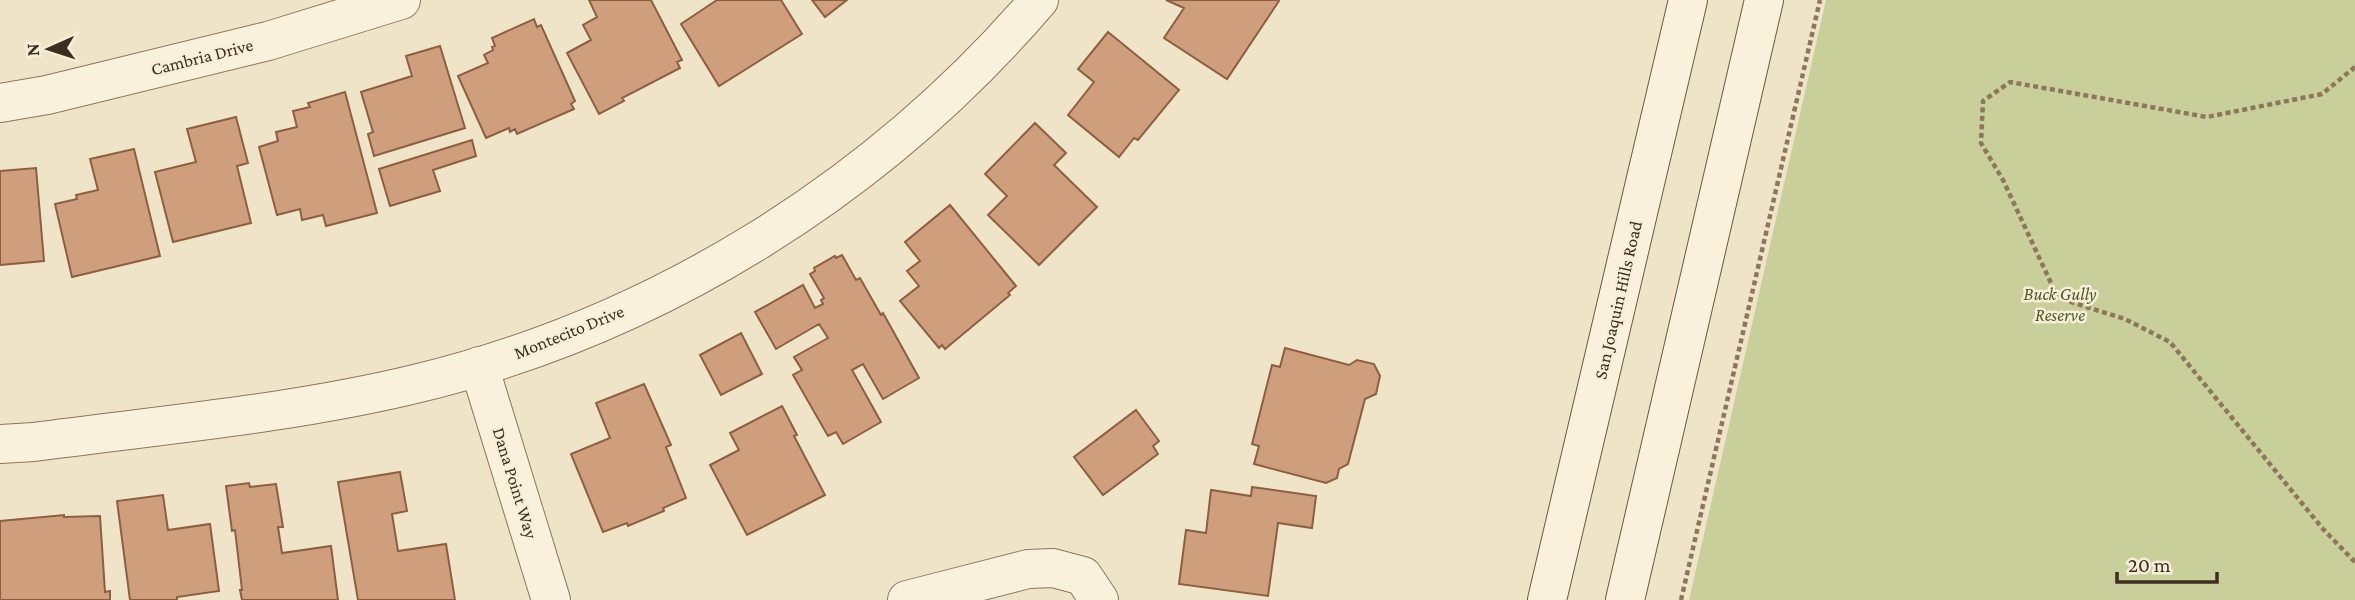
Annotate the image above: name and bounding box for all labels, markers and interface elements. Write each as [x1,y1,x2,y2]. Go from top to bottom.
north arrow [14,14,84,84]
street label: Cambria Drive [149,35,255,79]
text: N [22,43,43,57]
street label: San Joaquin Hills Road [1590,218,1646,381]
park label: Buck Gully Reserve [2024,284,2097,325]
street label: Montecito Drive [511,301,627,363]
street label: Dana Point Way [489,425,542,542]
scale bar [2117,540,2217,584]
text: 20 m [2128,553,2171,577]

